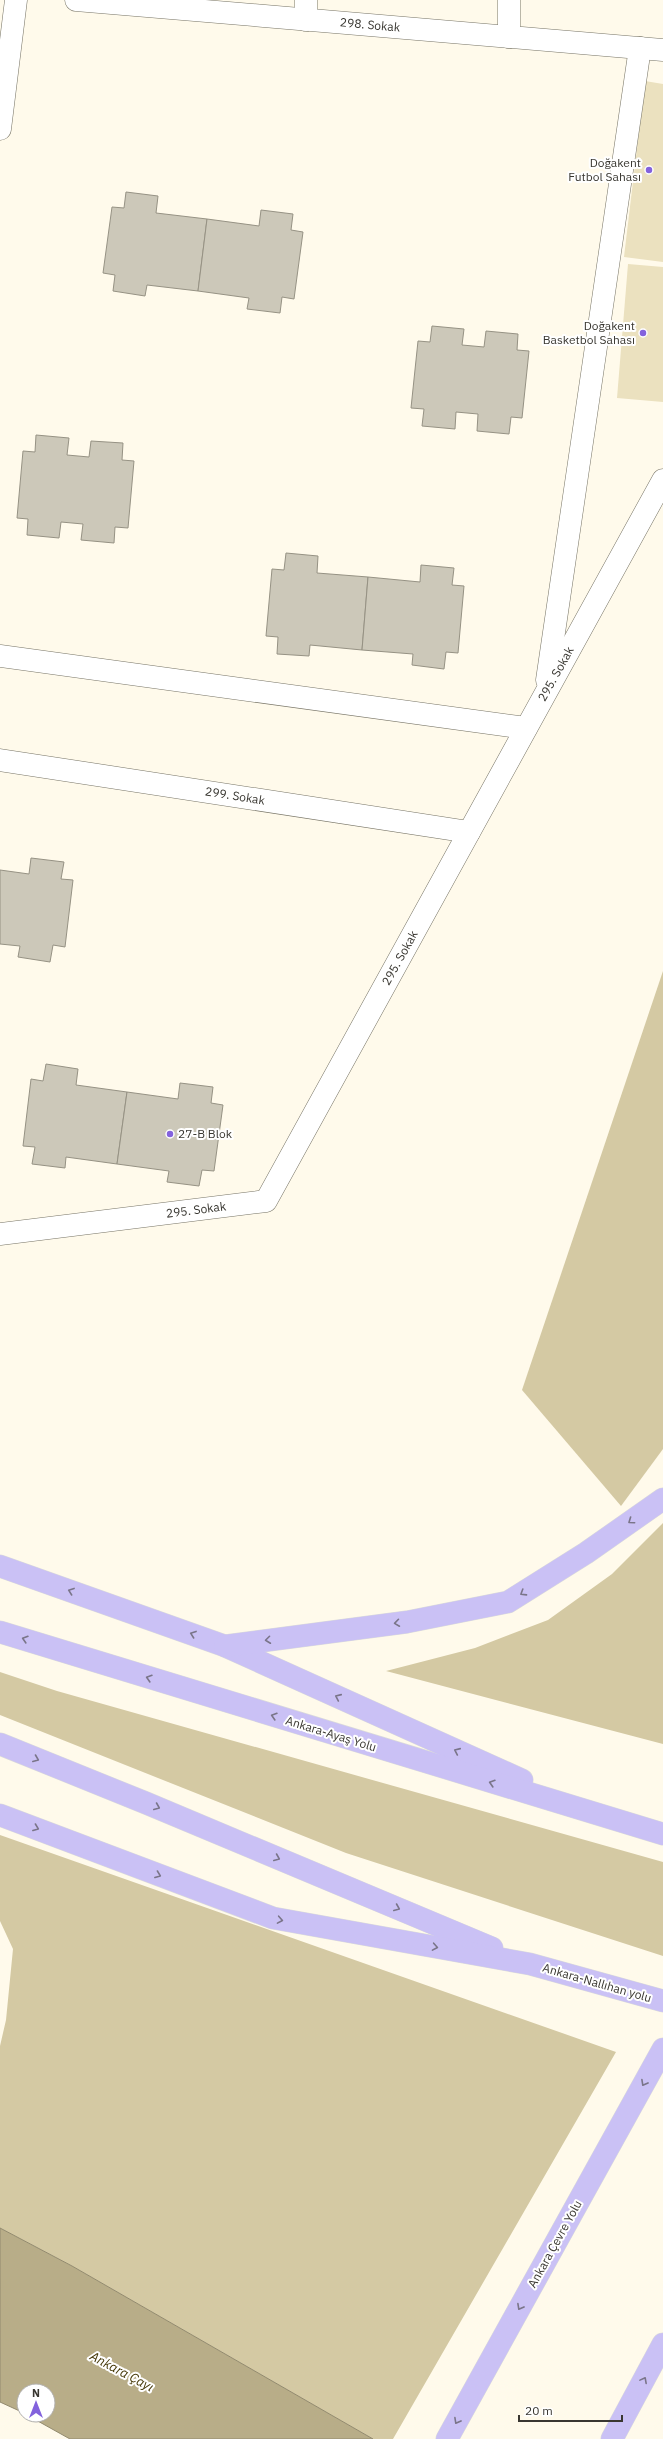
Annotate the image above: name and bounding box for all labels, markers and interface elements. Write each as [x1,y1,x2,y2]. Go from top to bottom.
street label: 298. Sokak [339,14,401,35]
place label: Doğakent Futbol Sahası [568,155,641,184]
marker: Doğakent Futbol Sahası [644,165,654,175]
place label: Doğakent Basketbol Sahası [543,318,635,347]
marker: Doğakent Basketbol Sahası [638,328,648,338]
street label: 295. Sokak [534,643,577,704]
street label: 299. Sokak [204,783,267,808]
street label: 295. Sokak [378,927,421,988]
place label: 27-B Blok [178,1126,233,1141]
marker: 27-B Blok [165,1129,175,1139]
street label: 295. Sokak [165,1198,227,1221]
one-way arrow [628,1516,635,1524]
one-way arrow [67,1587,74,1595]
one-way arrow [520,1588,527,1595]
one-way arrow [394,1618,400,1627]
one-way arrow [190,1631,197,1639]
one-way arrow [22,1635,29,1644]
one-way arrow [265,1635,272,1644]
one-way arrow [146,1674,153,1683]
one-way arrow [335,1694,343,1702]
one-way arrow [270,1712,277,1721]
street label: Ankara-Ayaş Yolu [284,1713,378,1754]
one-way arrow [453,1747,460,1755]
one-way arrow [33,1754,40,1762]
one-way arrow [488,1779,495,1788]
one-way arrow [153,1803,160,1811]
one-way arrow [33,1824,40,1832]
one-way arrow [273,1853,280,1861]
one-way arrow [154,1870,161,1878]
one-way arrow [392,1903,400,1911]
one-way arrow [277,1915,283,1923]
one-way arrow [432,1942,439,1951]
street label: Ankara-Nallıhan yolu [541,1960,653,2005]
one-way arrow [641,2079,649,2086]
street label: Ankara Çevre Yolu [524,2197,585,2290]
one-way arrow [517,2303,524,2310]
water label: Ankara Çayı [86,2347,157,2395]
one-way arrow [639,2377,646,2384]
north arrow [16,2383,56,2423]
text: N [32,2386,40,2400]
scale bar [519,2397,622,2423]
text: 20 m [525,2403,553,2418]
one-way arrow [454,2417,461,2424]

